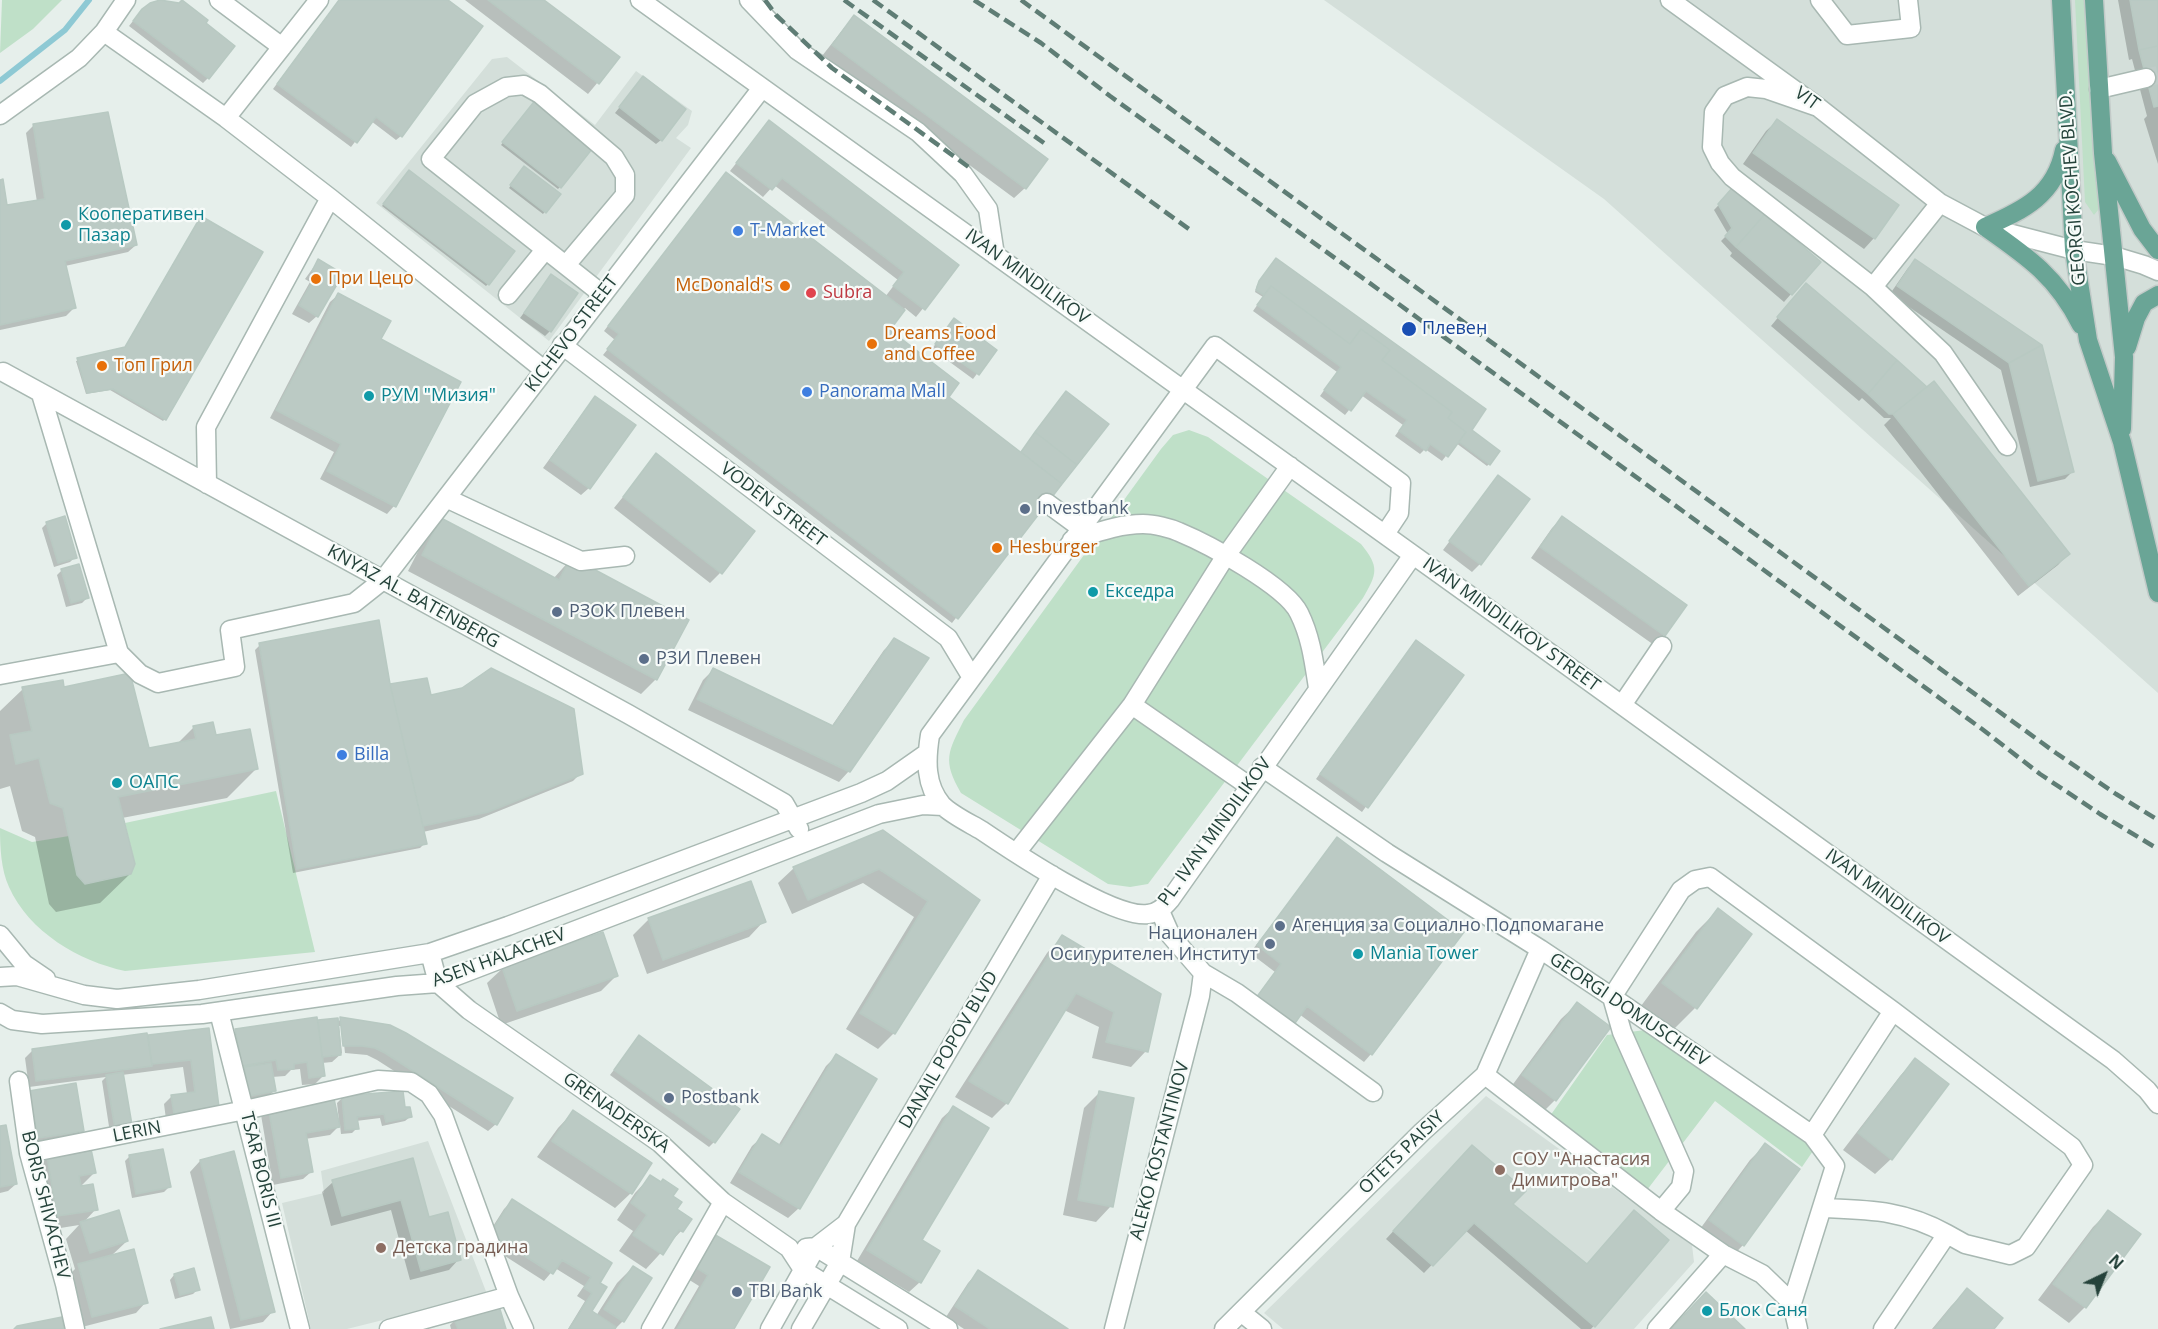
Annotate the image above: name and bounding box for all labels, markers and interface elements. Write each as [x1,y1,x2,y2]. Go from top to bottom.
street label: VIT [1790,83,1824,115]
street label: GEORGI KOCHEV BLVD. [2055,90,2091,286]
place label: Кооперативен Пазар [78,204,205,246]
marker: Кооперативен Пазар [59,218,73,232]
place label: T-Market [750,220,825,242]
marker: T-Market [731,224,745,238]
street label: IVAN MINDILIKOV [961,225,1093,329]
place label: При Цецо [328,268,414,290]
street label: KICHEVO STREET [521,271,623,397]
marker: При Цецо [309,272,323,286]
place label: McDonald's [675,275,773,297]
marker: McDonald's [778,279,792,293]
place label: Subra [823,282,872,304]
marker: Subra [804,286,818,300]
place label: Плевен [1422,318,1487,340]
marker: Плевен [1400,320,1418,338]
place label: Dreams Food and Coffee [884,323,996,366]
marker: Dreams Food and Coffee [865,337,879,351]
place label: Топ Грил [114,355,193,377]
marker: Топ Грил [95,359,109,373]
place label: Panorama Mall [819,381,946,403]
place label: РУМ "Мизия" [381,385,496,407]
marker: Panorama Mall [800,385,814,399]
marker: РУМ "Мизия" [362,389,376,403]
street label: VODEN STREET [716,458,830,552]
place label: Investbank [1037,498,1129,520]
marker: Investbank [1018,502,1032,516]
place label: Hesburger [1009,537,1098,559]
street label: KNYAZ AL. BATENBERG [323,541,503,653]
marker: Hesburger [990,541,1004,555]
street label: IVAN MINDILIKOV STREET [1418,553,1604,697]
place label: Екседра [1105,581,1174,603]
marker: Екседра [1086,585,1100,599]
place label: РЗОК Плевен [569,601,685,623]
marker: РЗОК Плевен [550,605,564,619]
place label: РЗИ Плевен [656,648,761,670]
marker: РЗИ Плевен [637,652,651,666]
place label: Billa [354,744,389,766]
marker: Billa [335,748,349,762]
street label: PL. IVAN MINDILIKOV [1154,754,1276,910]
place label: ОАПС [129,772,179,794]
marker: ОАПС [110,776,124,790]
street label: IVAN MINDILIKOV [1821,845,1953,949]
place label: Агенция за Социално Подпомагане [1292,915,1604,937]
marker: Агенция за Социално Подпомагане [1273,919,1287,933]
place label: Национален Осигурителен Институт [1050,923,1258,966]
street label: ASEN HALACHEV [429,924,569,992]
marker: Национален Осигурителен Институт [1263,937,1277,951]
place label: Mania Tower [1370,943,1479,965]
marker: Mania Tower [1351,947,1365,961]
street label: GEORGI DOMUSCHIEV [1545,949,1713,1071]
street label: DANAIL POPOV BLVD [895,967,1003,1133]
street label: ALEKO KOSTANTINOV [1126,1060,1194,1242]
street label: GRENADERSKA [558,1068,674,1158]
place label: Postbank [681,1087,759,1109]
marker: Postbank [662,1091,676,1105]
street label: OTETS PAISIY [1355,1107,1449,1199]
street label: TSAR BORIS III [235,1110,285,1230]
street label: LERIN [111,1117,163,1147]
street label: BORIS SHIVACHEV [16,1129,74,1281]
place label: СОУ "Анастасия Димитрова" [1512,1149,1650,1192]
marker: СОУ "Анастасия Димитрова" [1493,1163,1507,1177]
place label: Детска градина [393,1237,528,1259]
marker: Детска градина [374,1241,388,1255]
north arrow [2074,1245,2134,1305]
text: N [2104,1249,2129,1274]
place label: TBI Bank [749,1281,822,1303]
marker: TBI Bank [730,1285,744,1299]
place label: Блок Саня [1719,1300,1808,1322]
marker: Блок Саня [1700,1304,1714,1318]

